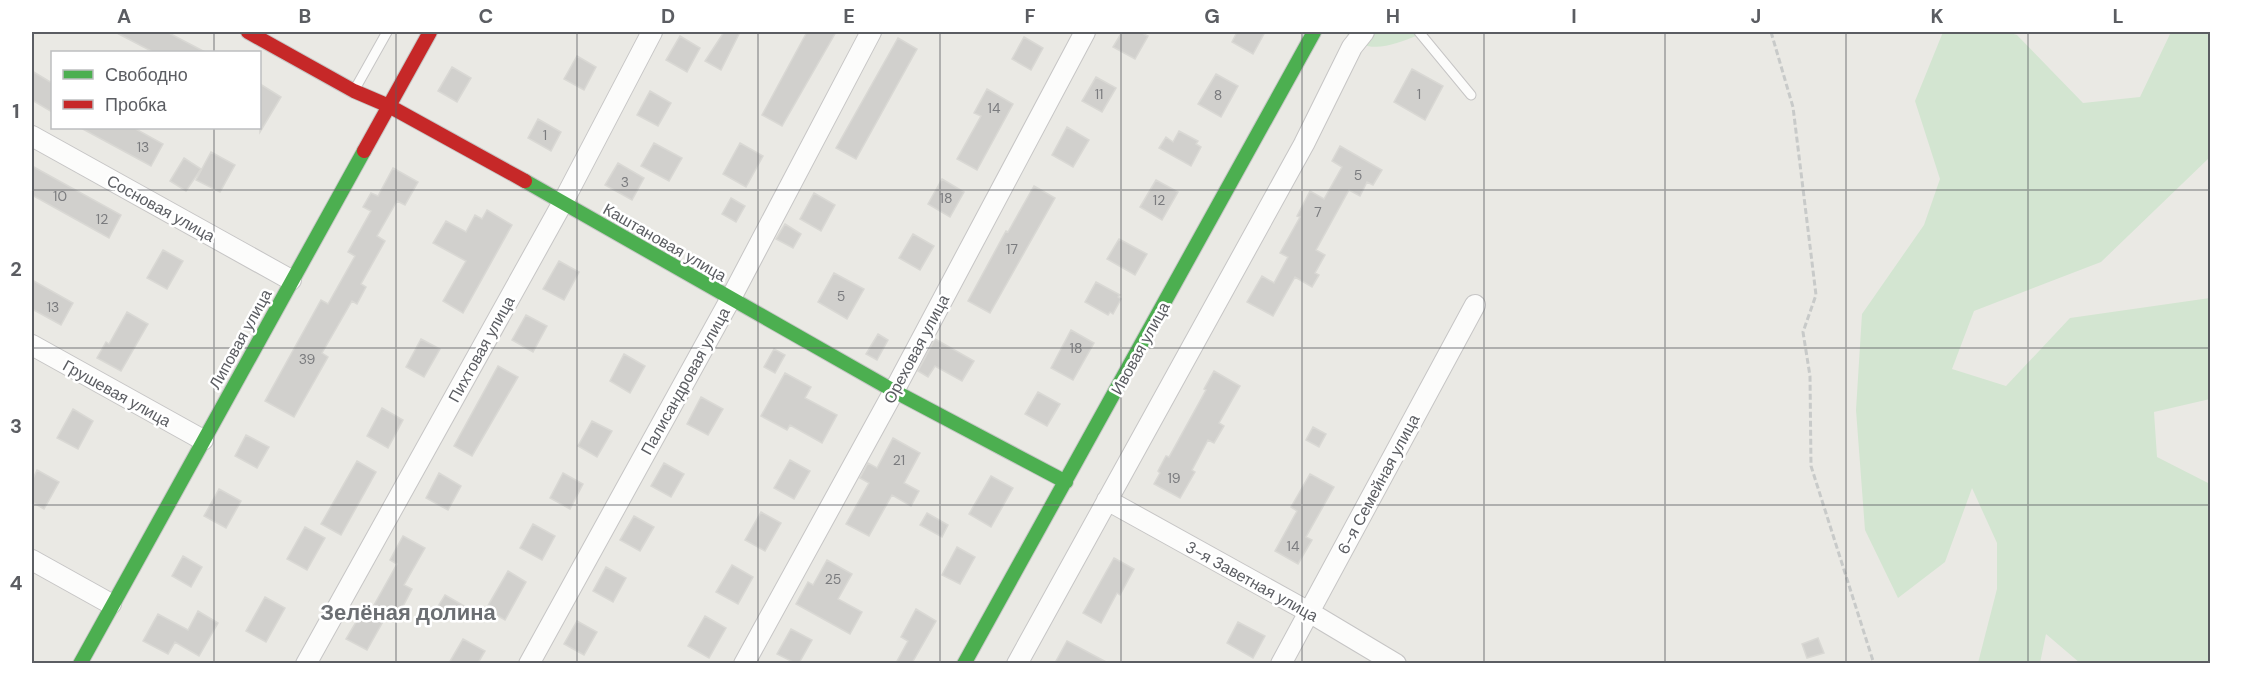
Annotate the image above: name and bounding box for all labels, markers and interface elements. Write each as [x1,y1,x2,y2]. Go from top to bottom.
text: A [117,3,131,29]
text: B [299,3,311,29]
text: C [479,3,493,29]
text: D [661,3,675,29]
text: E [843,3,855,29]
text: F [1024,3,1036,29]
text: G [1204,3,1220,29]
text: H [1386,3,1400,29]
text: I [1571,3,1577,29]
text: J [1751,3,1761,29]
text: K [1930,3,1944,29]
text: L [2112,3,2124,29]
legend [51,51,261,129]
text: Свободно [105,63,188,87]
house number: 11 [1095,85,1103,103]
house number: 1 [1417,85,1421,103]
house number: 8 [1214,86,1222,104]
text: Пробка [105,93,168,117]
text: 1 [12,98,20,124]
house number: 14 [988,99,1001,117]
house number: 1 [543,126,547,144]
house number: 13 [137,138,149,156]
house number: 5 [1354,166,1362,184]
street label: Сосновая улица [103,170,219,247]
house number: 3 [621,173,629,191]
house number: 10 [53,187,67,205]
house number: 18 [940,189,952,207]
house number: 12 [1153,191,1165,209]
street label: Каштановая улица [599,199,730,286]
house number: 7 [1314,203,1322,221]
house number: 12 [96,210,108,228]
house number: 17 [1006,240,1018,258]
text: 2 [10,256,22,282]
street label: Липовая улица [204,285,277,393]
house number: 5 [837,287,845,305]
street label: Ореховая улица [879,291,954,407]
street label: Пихтовая улица [444,292,519,406]
house number: 13 [47,298,59,316]
street label: Ивовая улица [1106,298,1175,398]
street label: Палисандровая улица [636,304,735,459]
house number: 18 [1070,339,1082,357]
house number: 39 [299,350,316,368]
street label: Грушевая улица [59,355,175,432]
street label: 6-я Семейная улица [1333,411,1424,558]
text: 3 [10,413,22,439]
house number: 21 [893,451,905,469]
house number: 19 [1167,469,1181,487]
street label: 3-я Заветная улица [1182,536,1322,627]
house number: 14 [1287,537,1300,555]
text: 4 [10,570,23,596]
house number: 25 [825,570,841,588]
district label: Зелёная долина [320,598,497,627]

